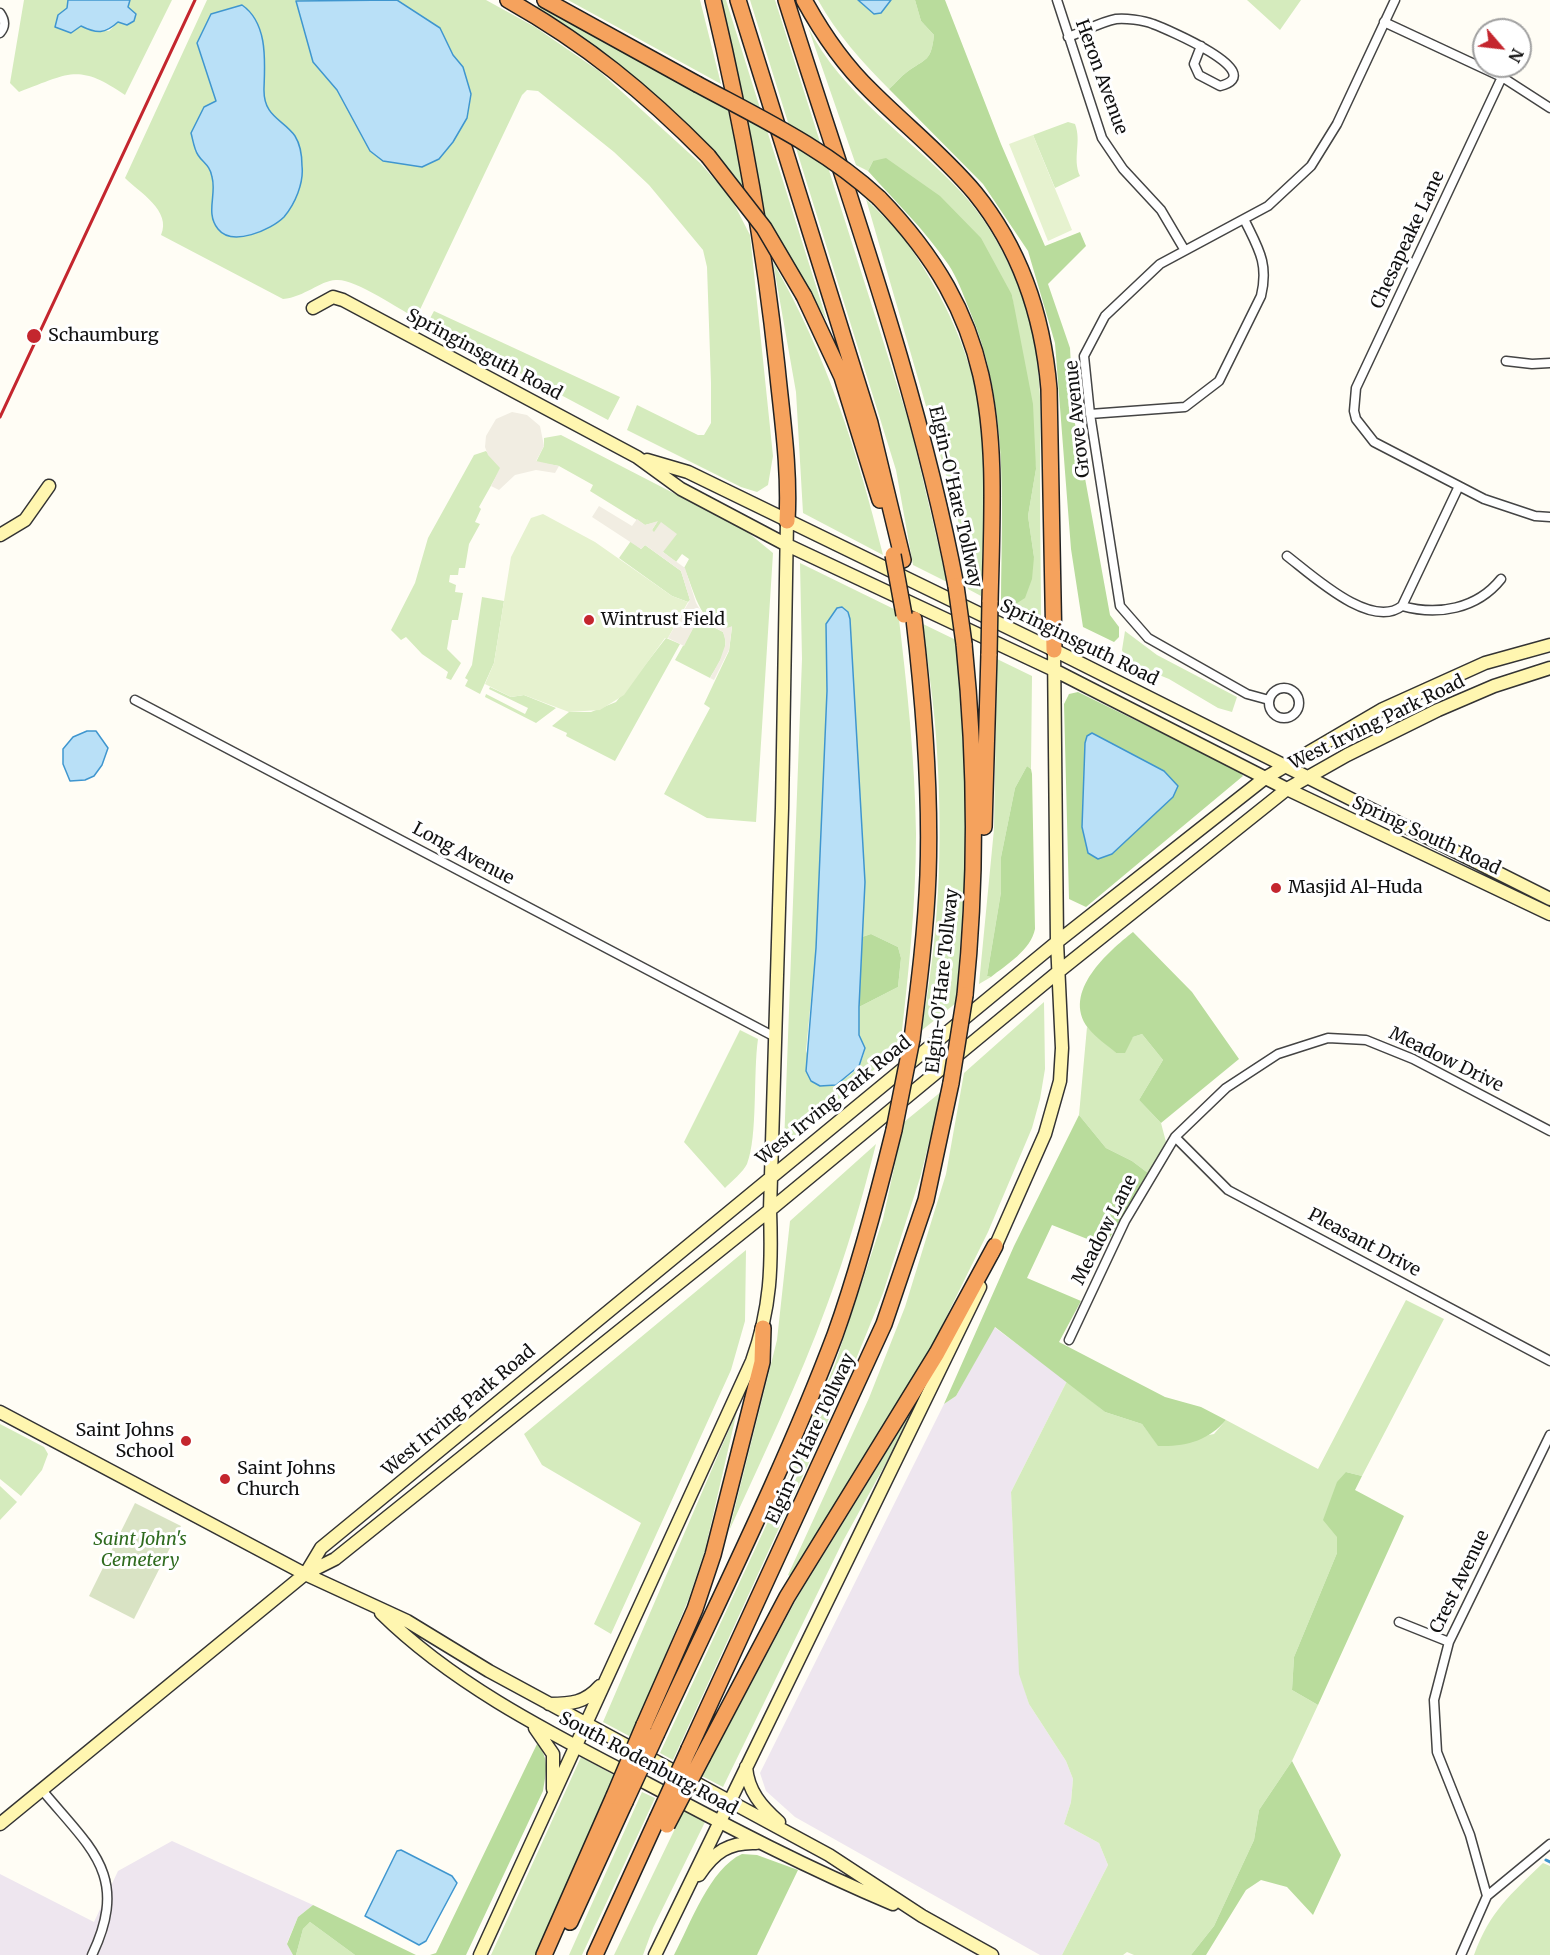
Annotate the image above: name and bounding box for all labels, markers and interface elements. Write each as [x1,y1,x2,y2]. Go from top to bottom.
street label: Heron Avenue [1070,16,1132,138]
north arrow [1472,18,1532,78]
text: N [1504,45,1528,66]
street label: Chesapeake Lane [1367,168,1449,312]
street label: Springinsguth Road [402,305,566,405]
place label: Schaumburg [48,325,159,347]
marker: Schaumburg [25,327,43,345]
street label: Grove Avenue [1061,359,1095,479]
street label: Elgin-O'Hare Tollway [924,404,986,590]
street label: Springinsguth Road [996,595,1162,691]
place label: Wintrust Field [601,609,725,631]
marker: Wintrust Field [582,613,596,627]
street label: West Irving Park Road [1286,671,1468,775]
street label: Spring South Road [1348,792,1504,880]
street label: Long Avenue [409,818,517,890]
place label: Masjid Al-Huda [1288,877,1423,899]
marker: Masjid Al-Huda [1269,881,1283,895]
street label: Elgin-O'Hare Tollway [923,887,963,1075]
street label: Meadow Drive [1385,1023,1507,1097]
street label: West Irving Park Road [752,1032,916,1170]
street label: Meadow Lane [1068,1171,1142,1289]
street label: Pleasant Drive [1304,1204,1424,1282]
street label: West Irving Park Road [378,1341,540,1481]
street label: Elgin-O'Hare Tollway [762,1350,860,1528]
place label: Saint Johns School [75,1420,174,1462]
marker: Saint Johns School [179,1434,193,1448]
place label: Saint Johns Church [237,1458,336,1500]
marker: Saint Johns Church [218,1472,232,1486]
street label: Crest Avenue [1426,1527,1494,1637]
park label: Saint John's Cemetery [93,1529,187,1572]
street label: South Rodenburg Road [555,1708,741,1820]

